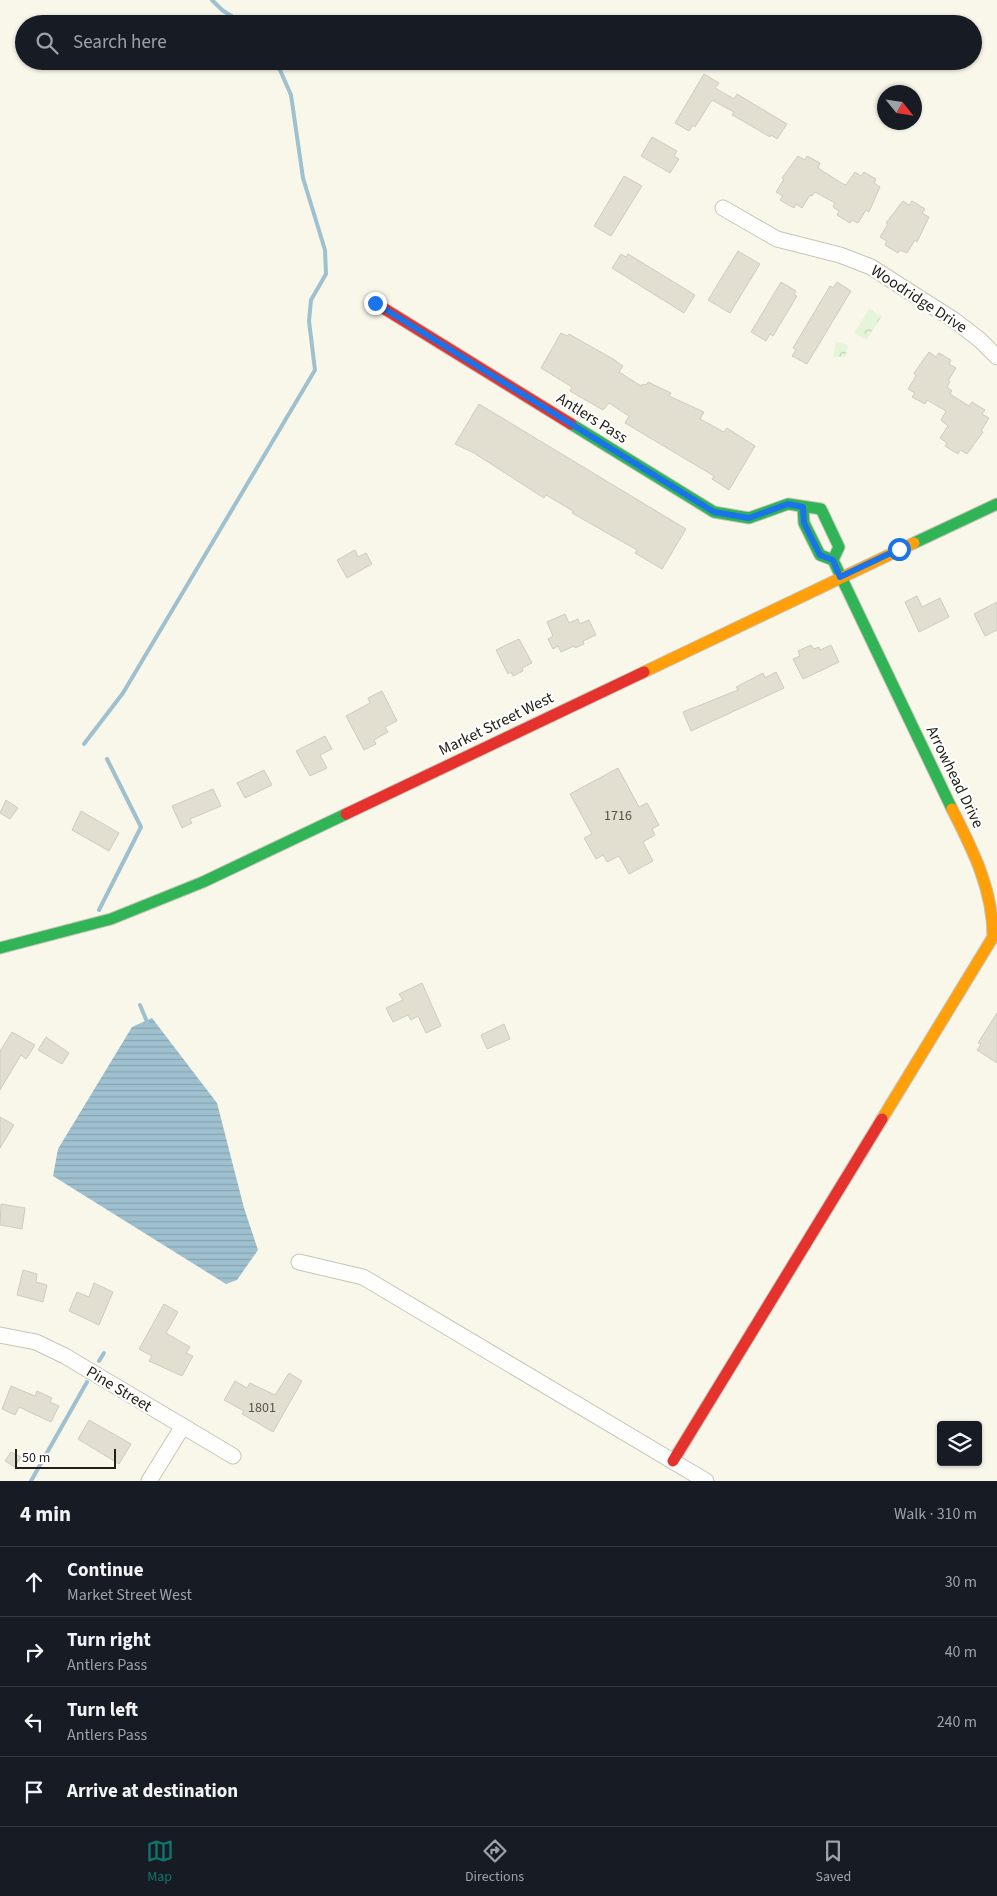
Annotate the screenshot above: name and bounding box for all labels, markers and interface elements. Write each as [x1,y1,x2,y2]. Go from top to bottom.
search box [15,15,982,70]
icon: search [33,29,61,57]
text: Search here [73,29,167,56]
north arrow [877,85,922,130]
street label: Woodridge Drive [867,260,972,338]
route end [364,292,387,315]
street label: Antlers Pass [552,387,632,449]
route start [888,538,911,561]
street label: Market Street West [435,686,557,761]
street label: Arrowhead Drive [921,722,989,832]
house number: 1716 [604,806,632,826]
street label: Pine Street [82,1361,156,1418]
house number: 1801 [248,1398,276,1418]
map controls [937,1421,982,1466]
button: layers [937,1421,982,1466]
scale bar [15,1446,116,1469]
text: 50 m [22,1448,50,1468]
text: 4 min [20,1499,71,1529]
text: Walk · 310 m [894,1503,977,1525]
text: Continue [67,1557,144,1584]
icon: ahead [20,1568,48,1596]
text: 30 m [945,1571,977,1593]
text: Market Street West [67,1584,192,1606]
text: Turn right [67,1627,151,1654]
icon: right [20,1638,48,1666]
text: 40 m [945,1641,977,1663]
text: Antlers Pass [67,1654,147,1676]
text: Turn left [67,1697,138,1724]
icon: left [20,1708,48,1736]
text: 240 m [937,1711,977,1733]
text: Antlers Pass [67,1724,147,1746]
icon: arrive [20,1778,48,1806]
text: Arrive at destination [67,1778,238,1805]
tab: Map [146,1837,174,1887]
tab: Directions [465,1837,524,1887]
tab: Saved [816,1837,851,1887]

